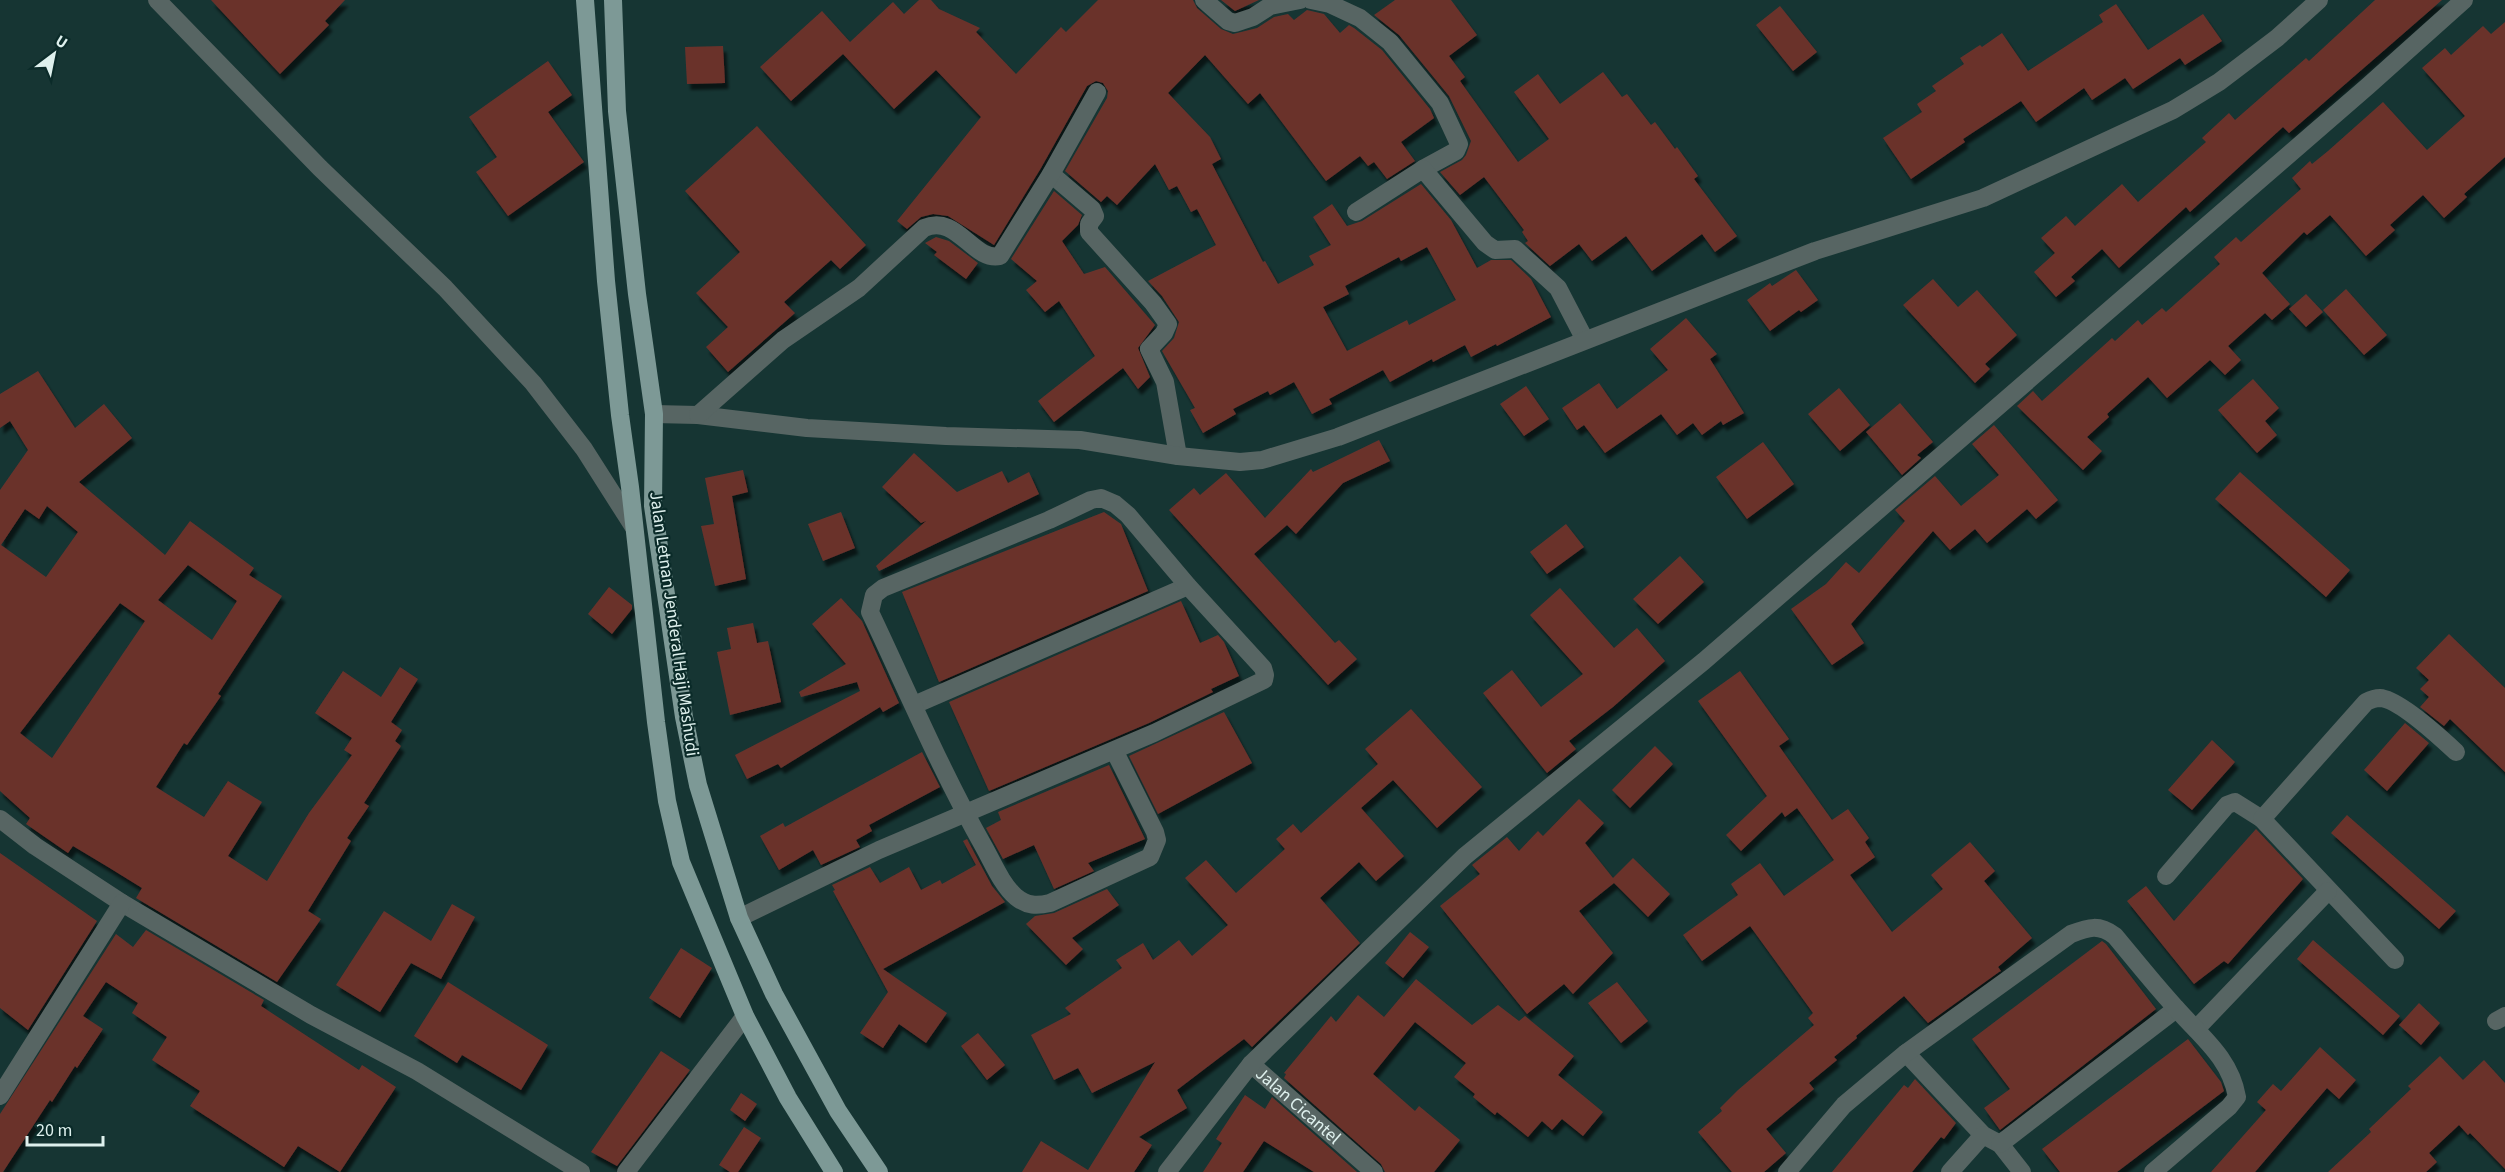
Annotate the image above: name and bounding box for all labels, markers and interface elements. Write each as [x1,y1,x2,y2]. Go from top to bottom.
north arrow [24,24,84,84]
text: U [51,30,72,54]
street label: Jalan Letnan Jenderal Haji Mashudi [643,490,705,758]
street label: Jalan Cicantel [1250,1061,1346,1150]
scale bar [27,1109,104,1147]
text: 20 m [36,1118,72,1143]

